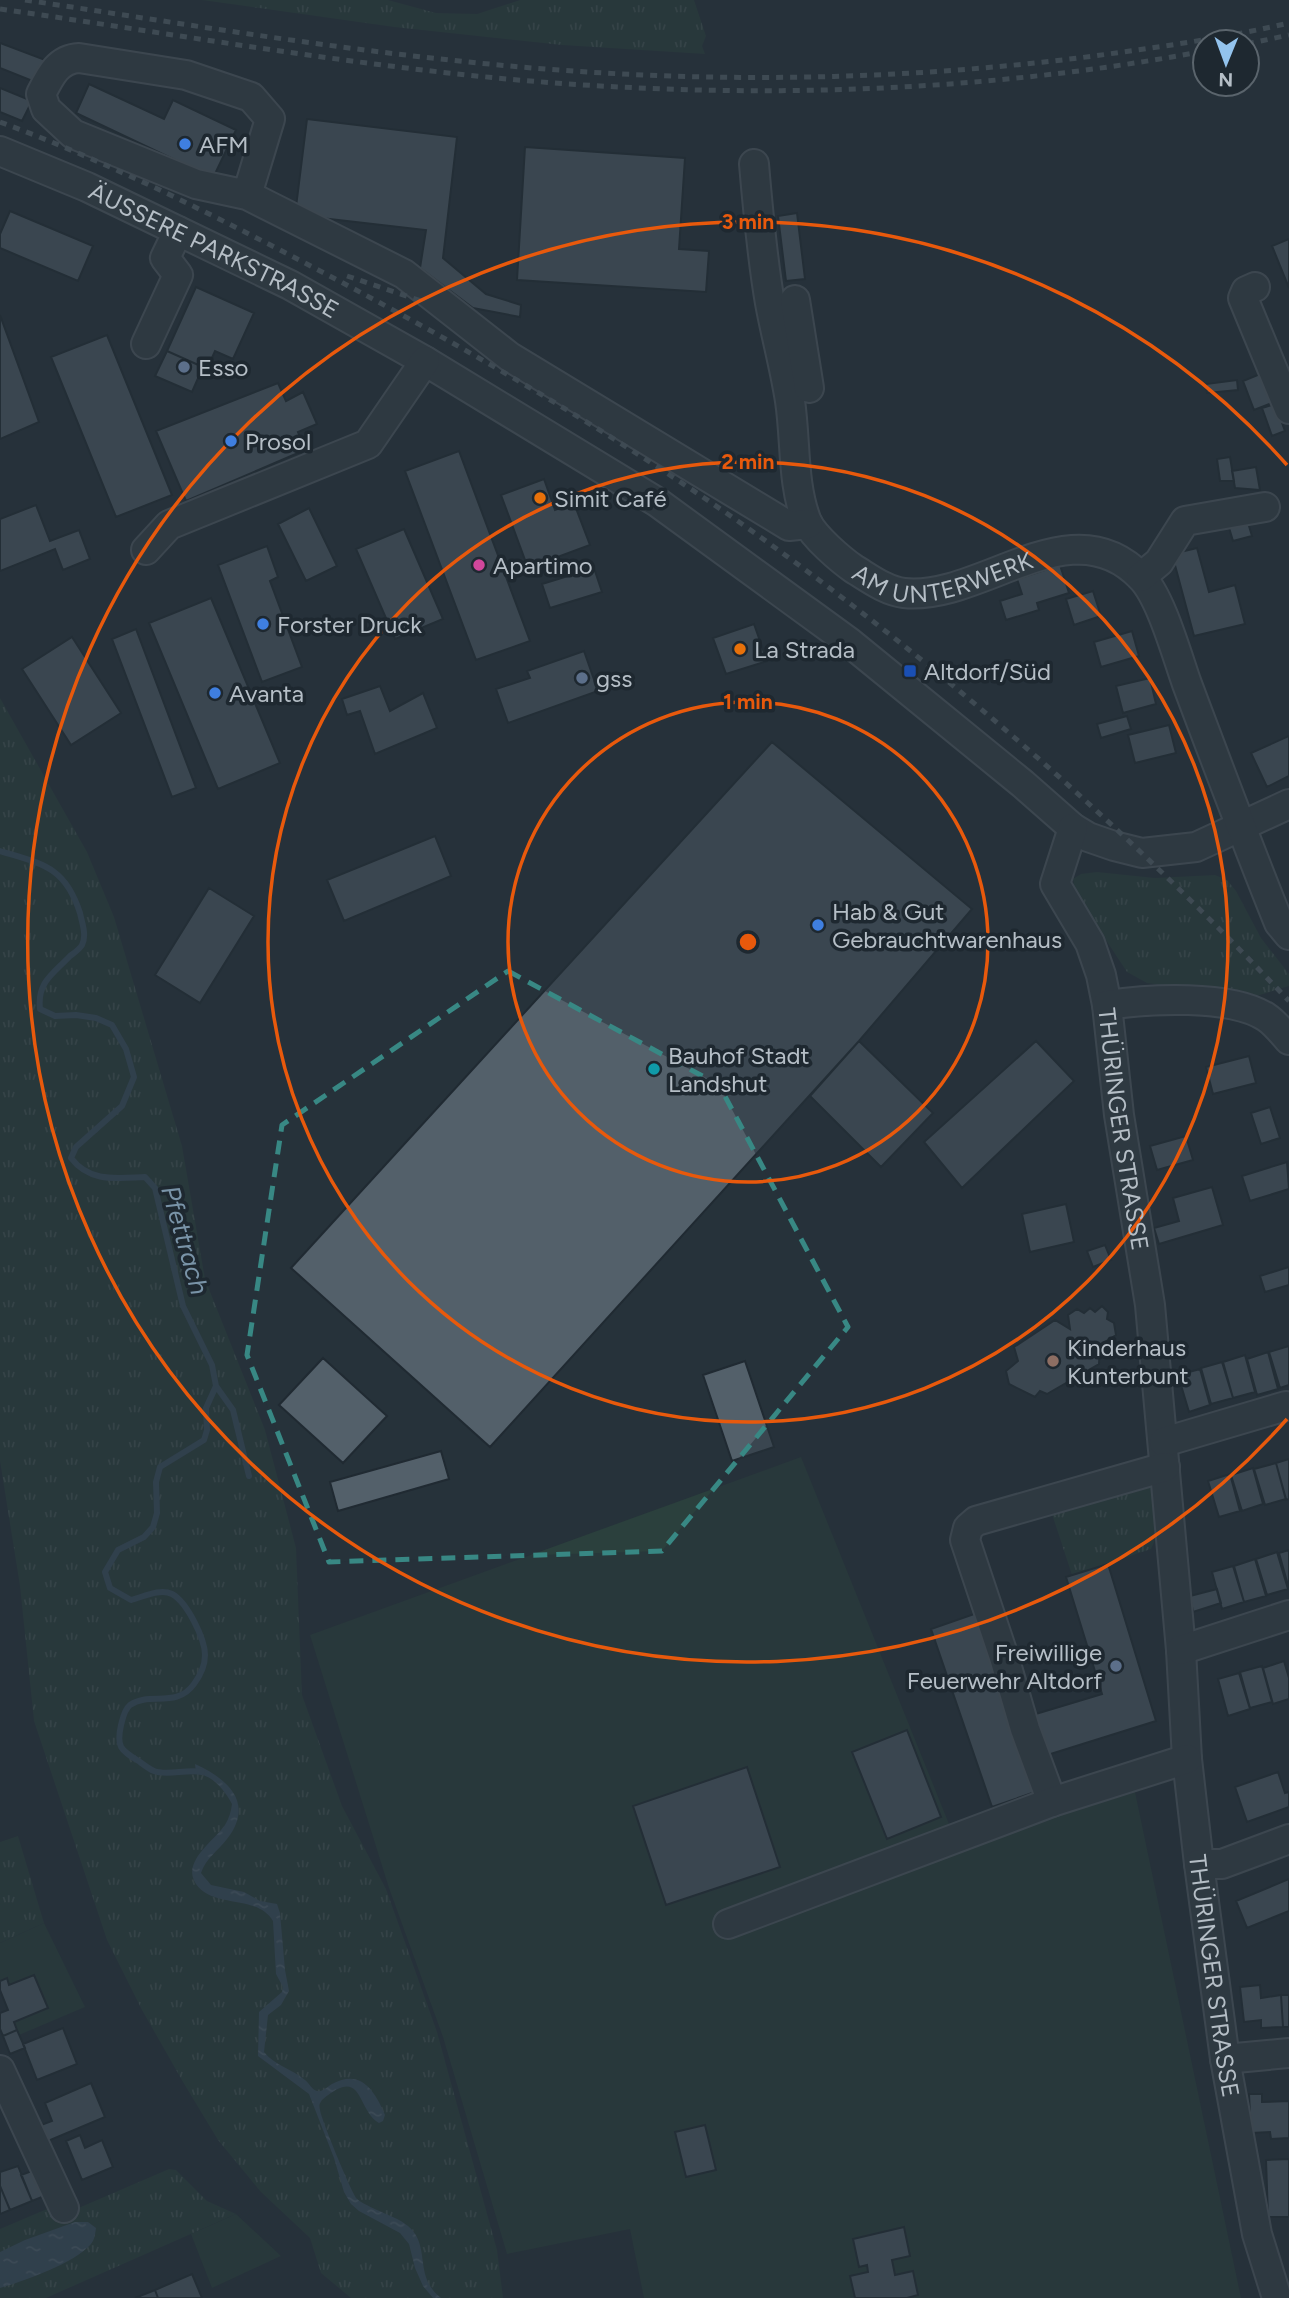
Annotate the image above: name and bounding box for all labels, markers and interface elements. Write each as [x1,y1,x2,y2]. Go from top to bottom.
north arrow [1191,28,1261,98]
text: N [1218,68,1233,91]
place label: AFM [199,130,249,159]
marker: AFM [177,136,193,152]
street label: ÄUSSERE PARKSTRASSE [85,176,344,324]
text: 3 min [722,209,774,234]
place label: Esso [198,353,249,382]
marker: Esso [176,359,192,375]
place label: Prosol [245,427,311,456]
marker: Prosol [223,433,239,449]
text: 2 min [722,449,774,474]
place label: Simit Café [554,484,667,513]
marker: Simit Café [532,490,548,506]
street label: AM UNTERWERK [847,545,1037,608]
place label: Apartimo [493,551,593,580]
marker: Apartimo [471,557,487,573]
place label: Forster Druck [277,610,422,639]
marker: Forster Druck [255,616,271,632]
place label: La Strada [754,635,855,664]
marker: La Strada [732,641,748,657]
place label: Altdorf/Süd [924,657,1051,686]
marker: Altdorf/Süd [902,663,918,679]
place label: gss [596,664,632,693]
marker: gss [574,670,590,686]
place label: Avanta [229,679,304,708]
marker: Avanta [207,685,223,701]
text: 1 min [723,689,773,714]
place label: Hab & Gut Gebrauchtwarenhaus [832,897,1062,954]
marker: Hab & Gut Gebrauchtwarenhaus [810,917,826,933]
centre of rings [736,930,760,954]
street label: THÜRINGER STRASSE [1093,1006,1155,1252]
place label: Bauhof Stadt Landshut [668,1041,810,1098]
marker: Bauhof Stadt Landshut [646,1061,662,1077]
water label: Pfettrach [154,1182,216,1298]
place label: Kinderhaus Kunterbunt [1067,1333,1189,1390]
marker: Kinderhaus Kunterbunt [1045,1353,1061,1369]
place label: Freiwillige Feuerwehr Altdorf [907,1638,1102,1695]
marker: Freiwillige Feuerwehr Altdorf [1108,1658,1124,1674]
street label: THÜRINGER STRASSE [1183,1853,1246,2099]

